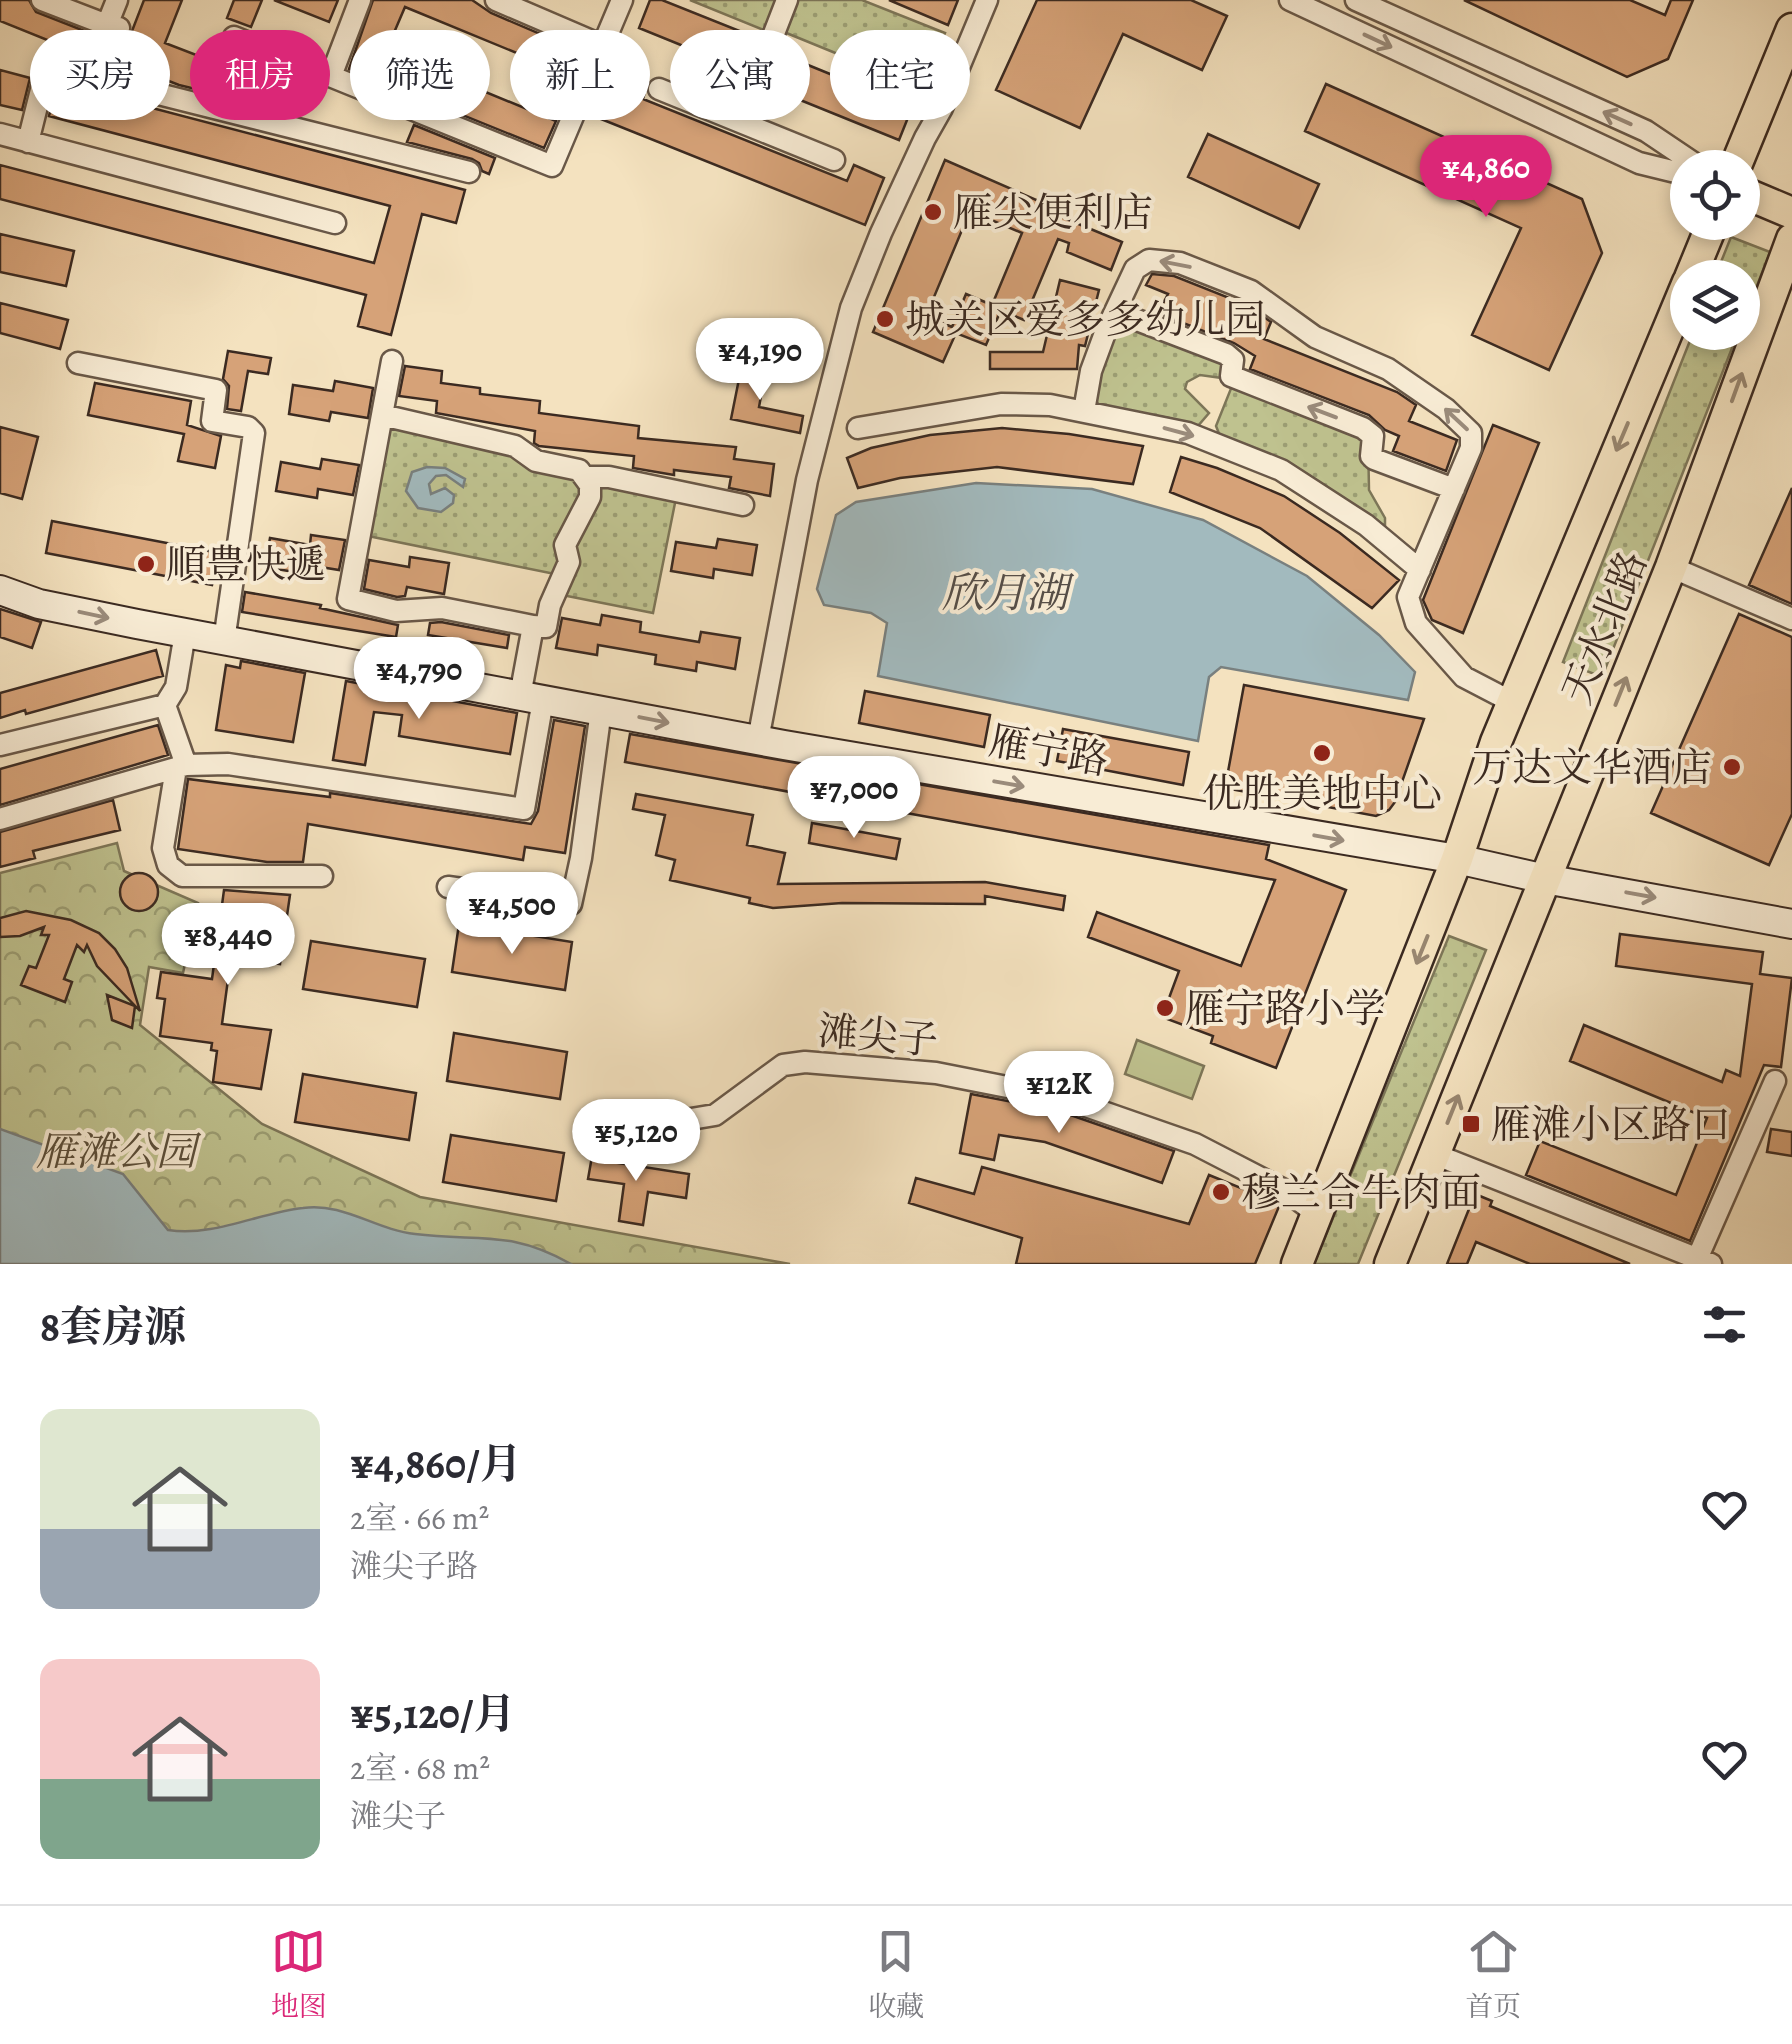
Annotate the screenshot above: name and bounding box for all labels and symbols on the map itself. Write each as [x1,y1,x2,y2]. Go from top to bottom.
one-way arrow [1362,33,1392,52]
one-way arrow [1602,108,1633,126]
pin: ¥4,860 [1405,135,1567,220]
place label: 雁尖便利店 [953,185,1153,240]
marker: 雁尖便利店 [922,201,944,223]
one-way arrow [1160,254,1192,273]
place label: 城关区爱多多幼儿园 [905,292,1265,347]
marker: 城关区爱多多幼儿园 [874,308,896,330]
pin: ¥4,190 [679,318,841,403]
one-way arrow [1729,373,1747,404]
one-way arrow [1307,401,1337,419]
one-way arrow [1445,407,1469,431]
one-way arrow [1612,421,1630,451]
one-way arrow [1163,424,1194,443]
place label: 順豊快遞 [166,537,326,592]
street label: 天水北路 [1549,543,1660,712]
marker: 順豊快遞 [135,553,157,575]
water label: 欣月湖 [942,564,1075,621]
one-way arrow [77,607,109,626]
pin: ¥4,790 [338,637,500,722]
one-way arrow [1614,676,1632,707]
one-way arrow [637,711,670,730]
street label: 雁宁路 [985,713,1113,788]
place label: 万达文华酒店 [1472,740,1712,795]
marker: 优胜美地中心 [1311,742,1333,764]
pin: ¥7,000 [773,756,935,841]
marker: 万达文华酒店 [1721,756,1743,778]
place label: 优胜美地中心 [1202,766,1442,821]
one-way arrow [992,775,1024,794]
one-way arrow [1312,829,1345,848]
pin: ¥4,500 [431,872,593,957]
one-way arrow [1625,886,1657,905]
pin: ¥8,440 [147,903,309,988]
one-way arrow [1411,934,1429,964]
place label: 雁宁路小学 [1185,981,1385,1036]
marker: 雁宁路小学 [1154,997,1176,1019]
street label: 滩尖子 [816,1003,940,1068]
pin: ¥12K [1000,1051,1118,1136]
one-way arrow [1445,1094,1463,1124]
place label: 雁滩小区路口 [1491,1097,1731,1152]
pin: ¥5,120 [555,1099,717,1184]
marker: 雁滩小区路口 [1460,1113,1482,1135]
park label: 雁滩公园 [36,1124,202,1179]
place label: 穆兰合牛肉面 [1241,1165,1481,1220]
marker: 穆兰合牛肉面 [1210,1181,1232,1203]

